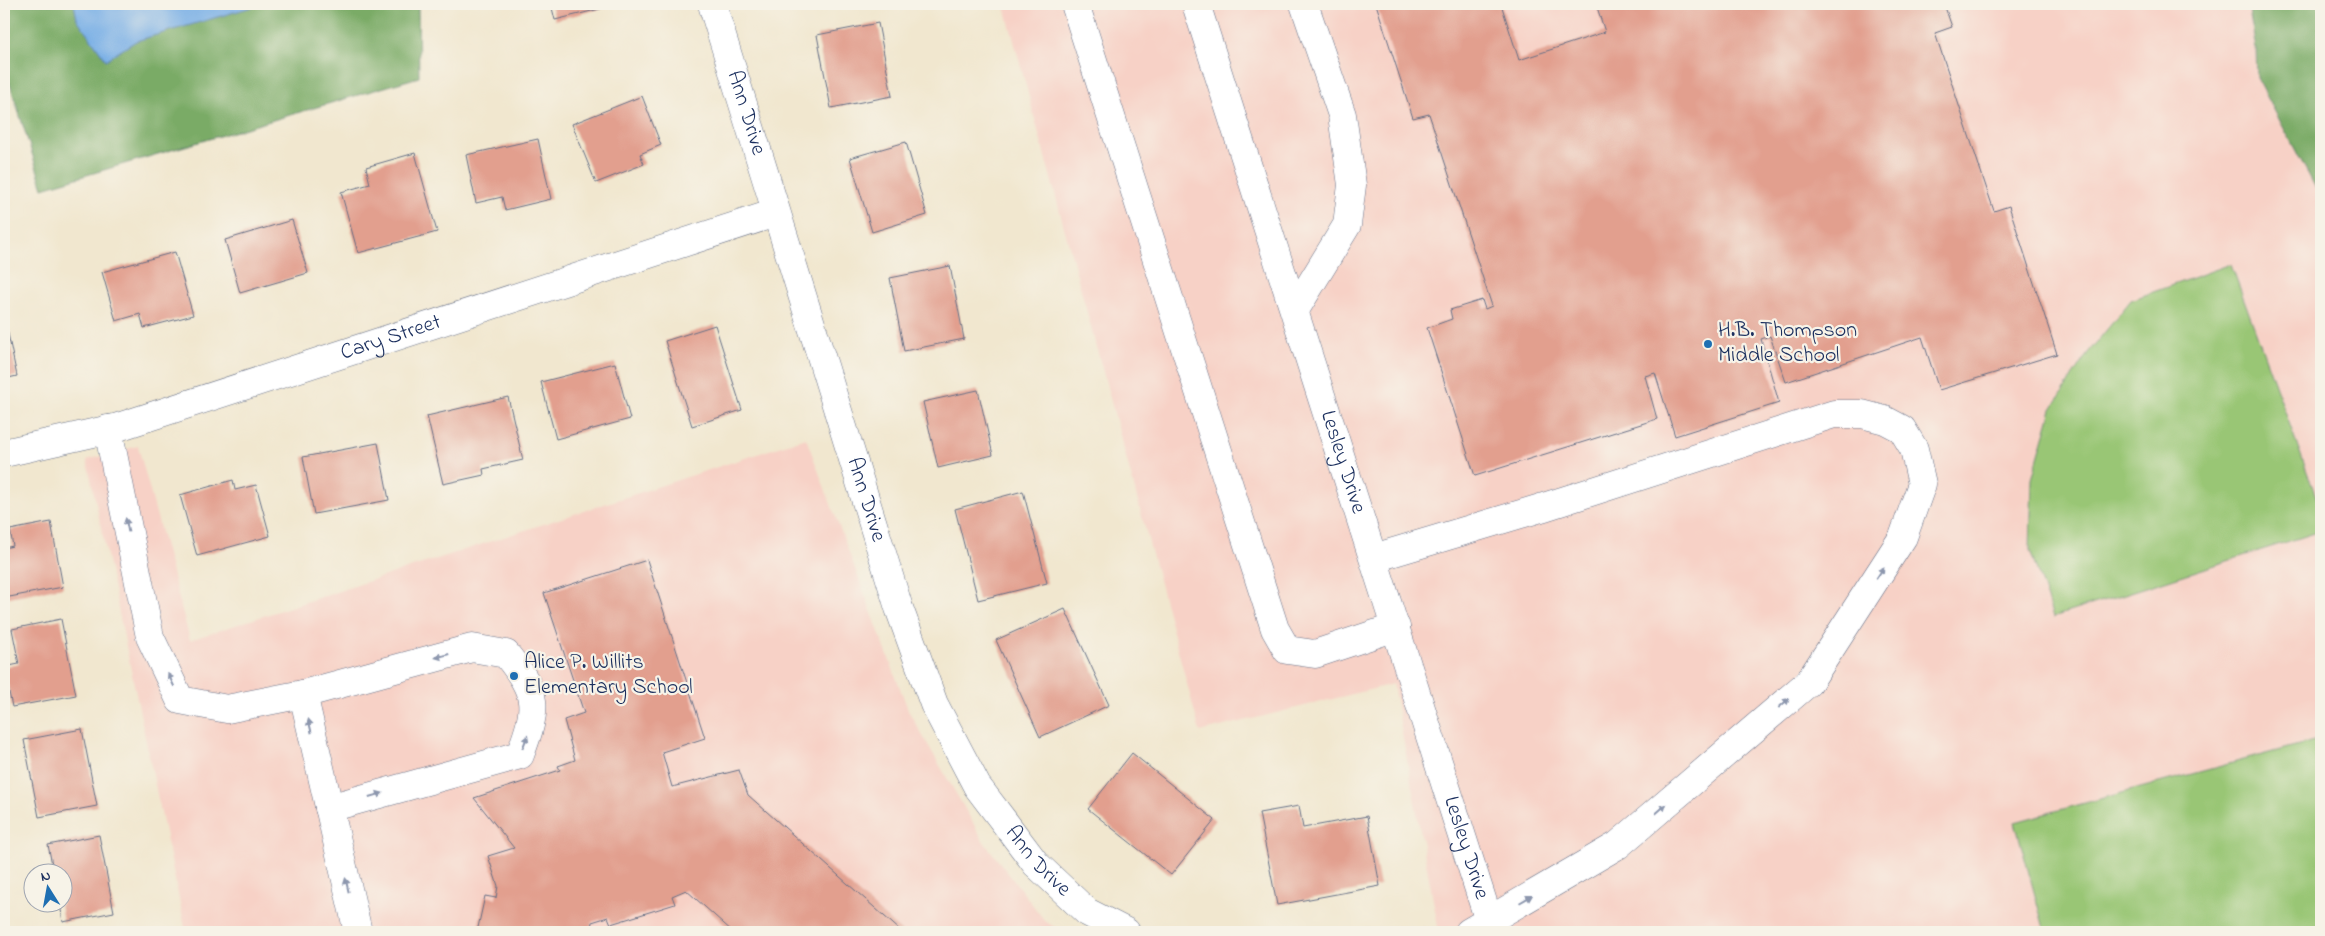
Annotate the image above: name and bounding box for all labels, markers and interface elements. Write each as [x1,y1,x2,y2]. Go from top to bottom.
street label: Ann Drive [718,67,774,159]
street label: Cary Street [337,307,446,369]
place label: H.B. Thompson Middle School [1718,315,1857,372]
marker: H.B. Thompson Middle School [1702,338,1714,350]
street label: Lesley Drive [1311,407,1374,518]
street label: Ann Drive [837,454,894,546]
one-way arrow [123,517,131,532]
one-way arrow [1875,566,1885,579]
place label: Alice P. Willits Elementary School [524,647,693,705]
one-way arrow [434,653,449,661]
marker: Alice P. Willits Elementary School [508,670,520,682]
one-way arrow [166,673,174,687]
one-way arrow [1778,697,1790,709]
one-way arrow [306,719,314,734]
one-way arrow [521,735,529,749]
one-way arrow [369,790,384,798]
street label: Lesley Drive [1434,792,1497,904]
one-way arrow [1654,803,1667,814]
street label: Ann Drive [997,819,1078,905]
north arrow [22,864,72,914]
text: N [39,866,52,888]
one-way arrow [343,877,351,892]
one-way arrow [1520,894,1533,903]

